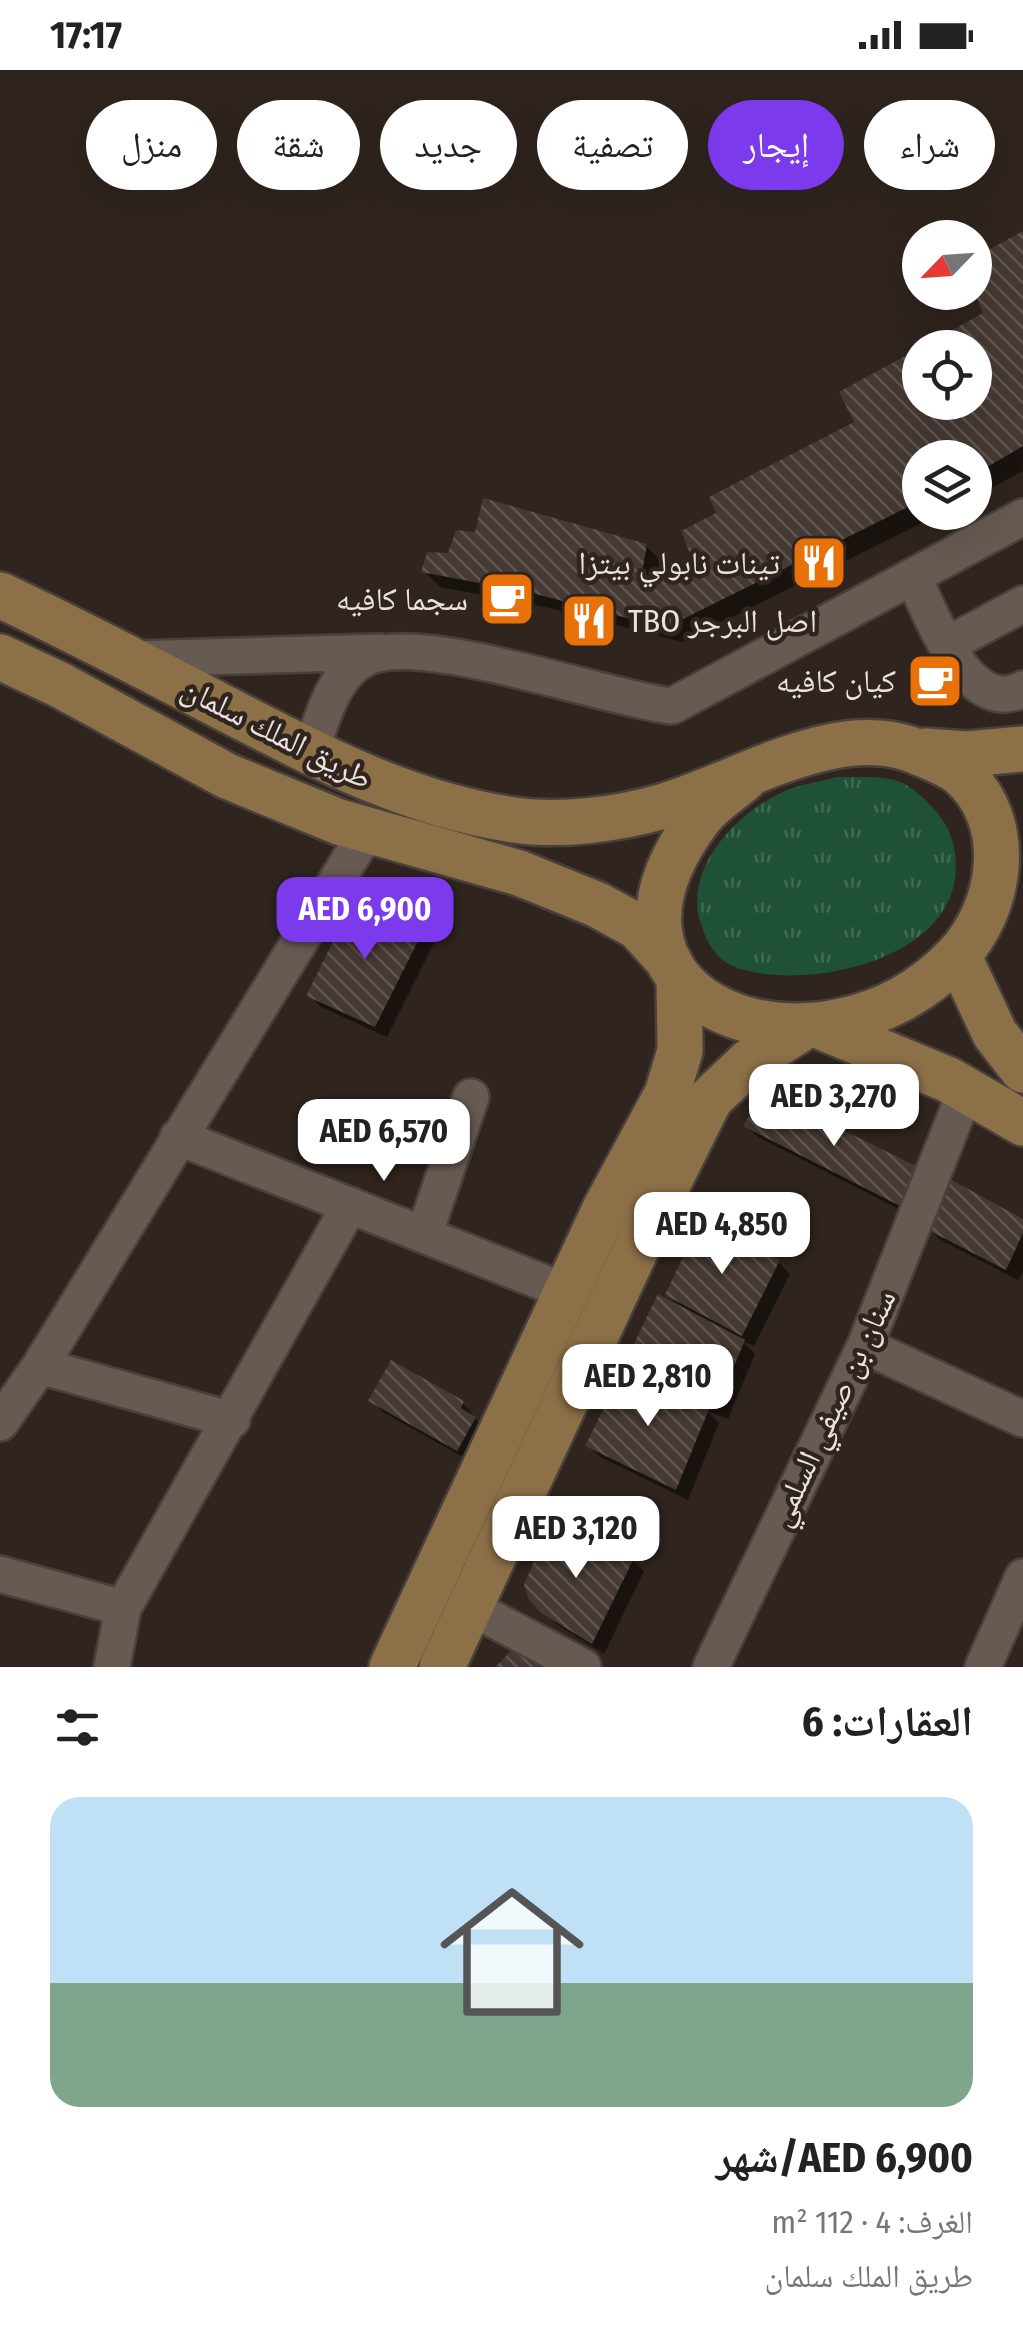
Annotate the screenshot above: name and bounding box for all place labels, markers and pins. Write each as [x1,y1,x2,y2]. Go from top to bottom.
restaurant icon: تينات نابولي بيتزا [789,533,849,593]
place label: تينات نابولي بيتزا [578,544,780,588]
cafe icon: سجما كافيه [477,569,537,629]
place label: سجما كافيه [336,580,468,618]
restaurant icon: TBO اصل البرجر [559,591,619,651]
place label: TBO اصل البرجر [628,602,817,641]
cafe icon: كيان كافيه [905,651,965,711]
place label: كيان كافيه [776,662,896,700]
pin: AED 6,900 [251,877,479,962]
pin: AED 3,270 [720,1064,948,1149]
pin: AED 6,570 [270,1099,498,1184]
pin: AED 4,850 [608,1192,836,1277]
pin: AED 2,810 [534,1344,762,1429]
pin: AED 3,120 [462,1496,690,1581]

